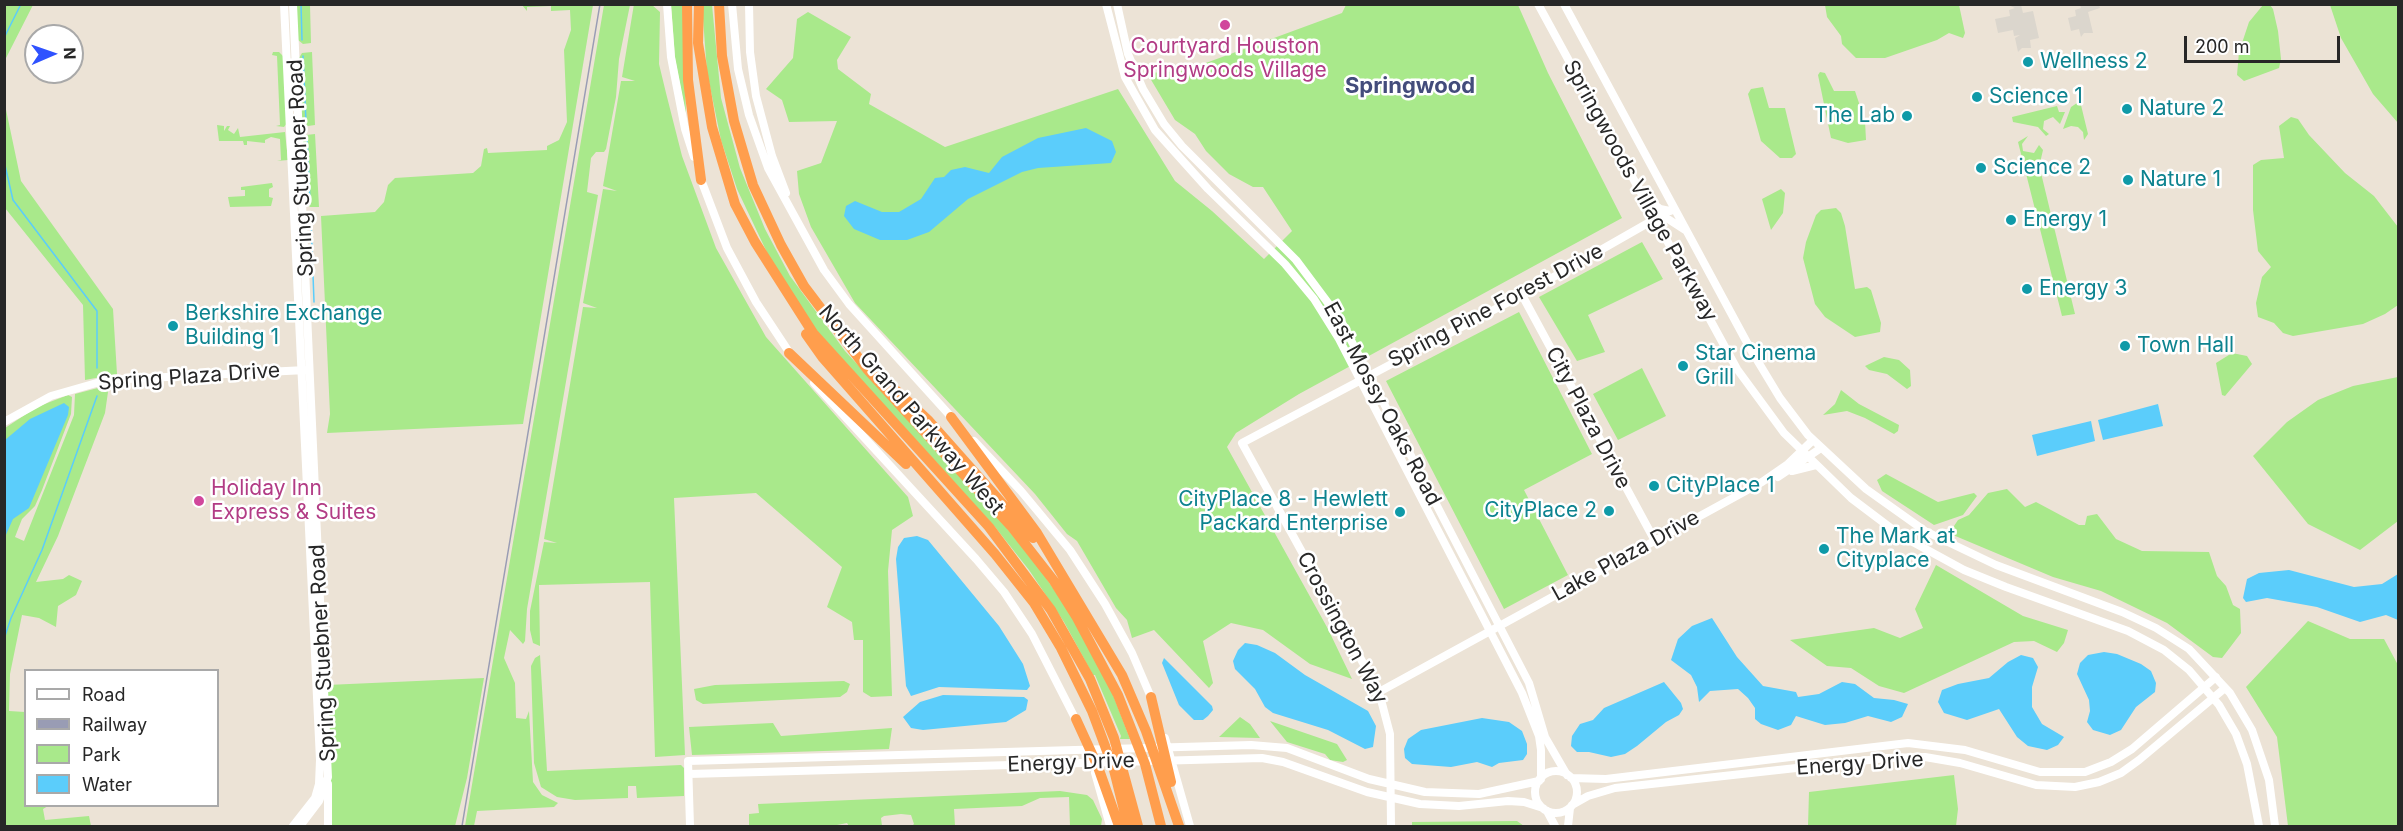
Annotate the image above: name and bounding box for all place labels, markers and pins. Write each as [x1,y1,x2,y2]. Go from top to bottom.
marker: Courtyard Houston Springwoods Village [1218,18,1232,32]
place label: Courtyard Houston Springwoods Village [1123,34,1327,84]
place label: Wellness 2 [2040,49,2148,75]
marker: Wellness 2 [2021,55,2035,69]
place label: Science 1 [1989,84,2083,110]
marker: Science 1 [1970,90,1984,104]
place label: Nature 2 [2139,96,2224,122]
marker: Nature 2 [2120,102,2134,116]
place label: The Lab [1814,103,1895,129]
marker: The Lab [1900,109,1914,123]
place label: Science 2 [1993,155,2091,181]
marker: Science 2 [1974,161,1988,175]
place label: Nature 1 [2140,167,2221,193]
marker: Nature 1 [2121,173,2135,187]
place label: Energy 1 [2023,207,2107,233]
marker: Energy 1 [2004,213,2018,227]
place label: Energy 3 [2039,276,2127,302]
marker: Energy 3 [2020,282,2034,296]
place label: Berkshire Exchange Building 1 [185,301,382,351]
marker: Berkshire Exchange Building 1 [166,319,180,333]
place label: Town Hall [2137,333,2234,359]
marker: Town Hall [2118,339,2132,353]
place label: Star Cinema Grill [1695,341,1816,391]
marker: Star Cinema Grill [1676,359,1690,373]
place label: CityPlace 1 [1666,473,1775,499]
place label: Holiday Inn Express & Suites [211,476,376,526]
marker: CityPlace 1 [1647,479,1661,493]
place label: CityPlace 8 - Hewlett Packard Enterprise [1178,487,1388,537]
marker: Holiday Inn Express & Suites [192,494,206,508]
place label: CityPlace 2 [1484,498,1597,524]
marker: CityPlace 2 [1602,504,1616,518]
marker: CityPlace 8 - Hewlett Packard Enterprise [1393,505,1407,519]
place label: The Mark at Cityplace [1836,524,1955,574]
marker: The Mark at Cityplace [1817,542,1831,556]

